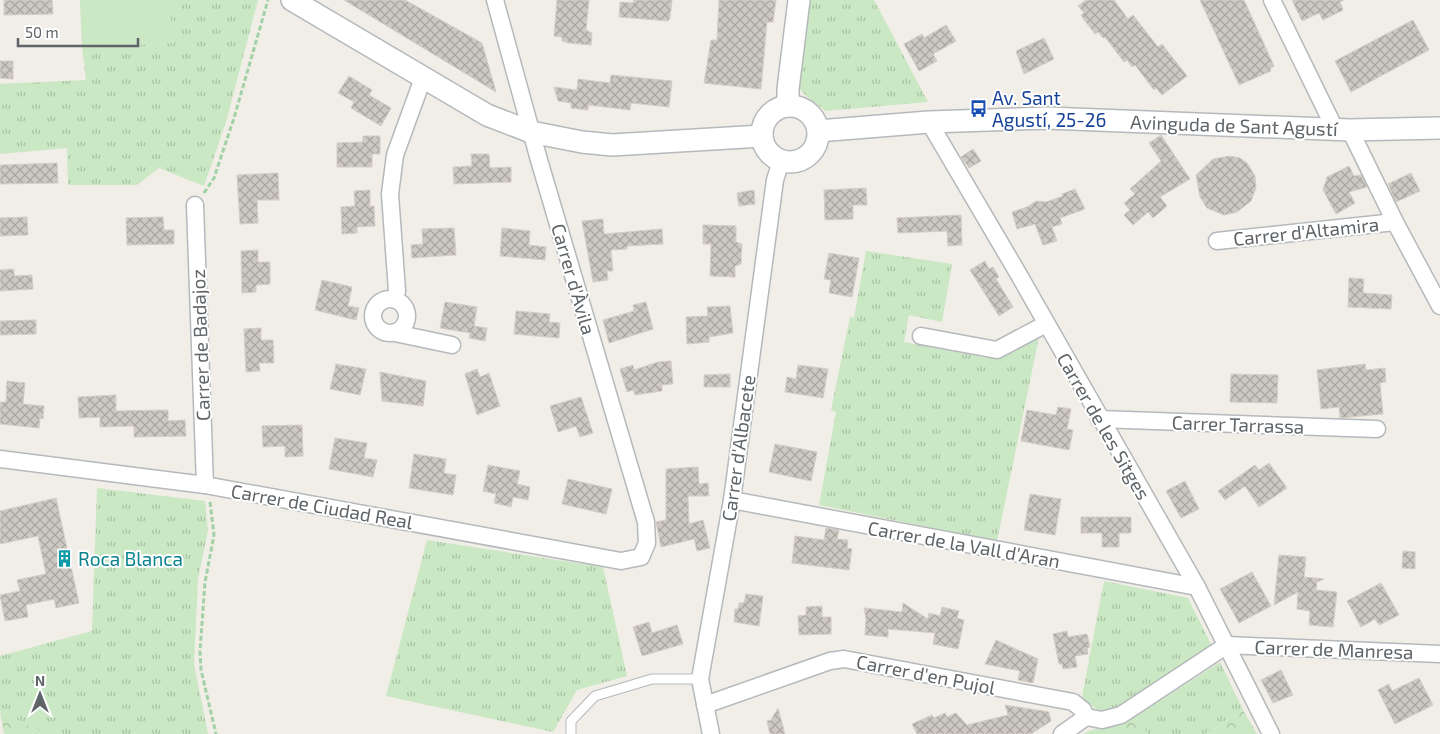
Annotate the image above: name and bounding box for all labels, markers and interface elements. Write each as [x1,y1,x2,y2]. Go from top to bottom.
scale bar [18,15,138,47]
text: 50 m [25,23,59,41]
place label: Av. Sant Agustí, 25-26 [992,86,1106,131]
bus stop icon: Av. Sant Agustí, 25-26 [968,98,988,118]
street label: Avinguda de Sant Agustí [1130,110,1339,140]
street label: Carrer d'Altamira [1232,212,1380,250]
street label: Carrer d'Àvila [547,221,601,337]
street label: Carrer de Badajoz [186,269,214,421]
street label: Carrer de les Sitges [1053,348,1155,504]
street label: Carrer d'Albacete [716,373,760,523]
street label: Carrer Tarrassa [1171,410,1305,438]
street label: Carrer de Ciudad Real [229,479,415,533]
street label: Carrer de la Vall d'Aran [866,516,1062,572]
place label: Roca Blanca [78,547,183,570]
building icon: Roca Blanca [54,548,74,568]
street label: Carrer de Manresa [1254,635,1414,663]
street label: Carrer d'en Pujol [855,649,998,699]
north arrow [15,669,65,719]
text: N [35,672,45,689]

